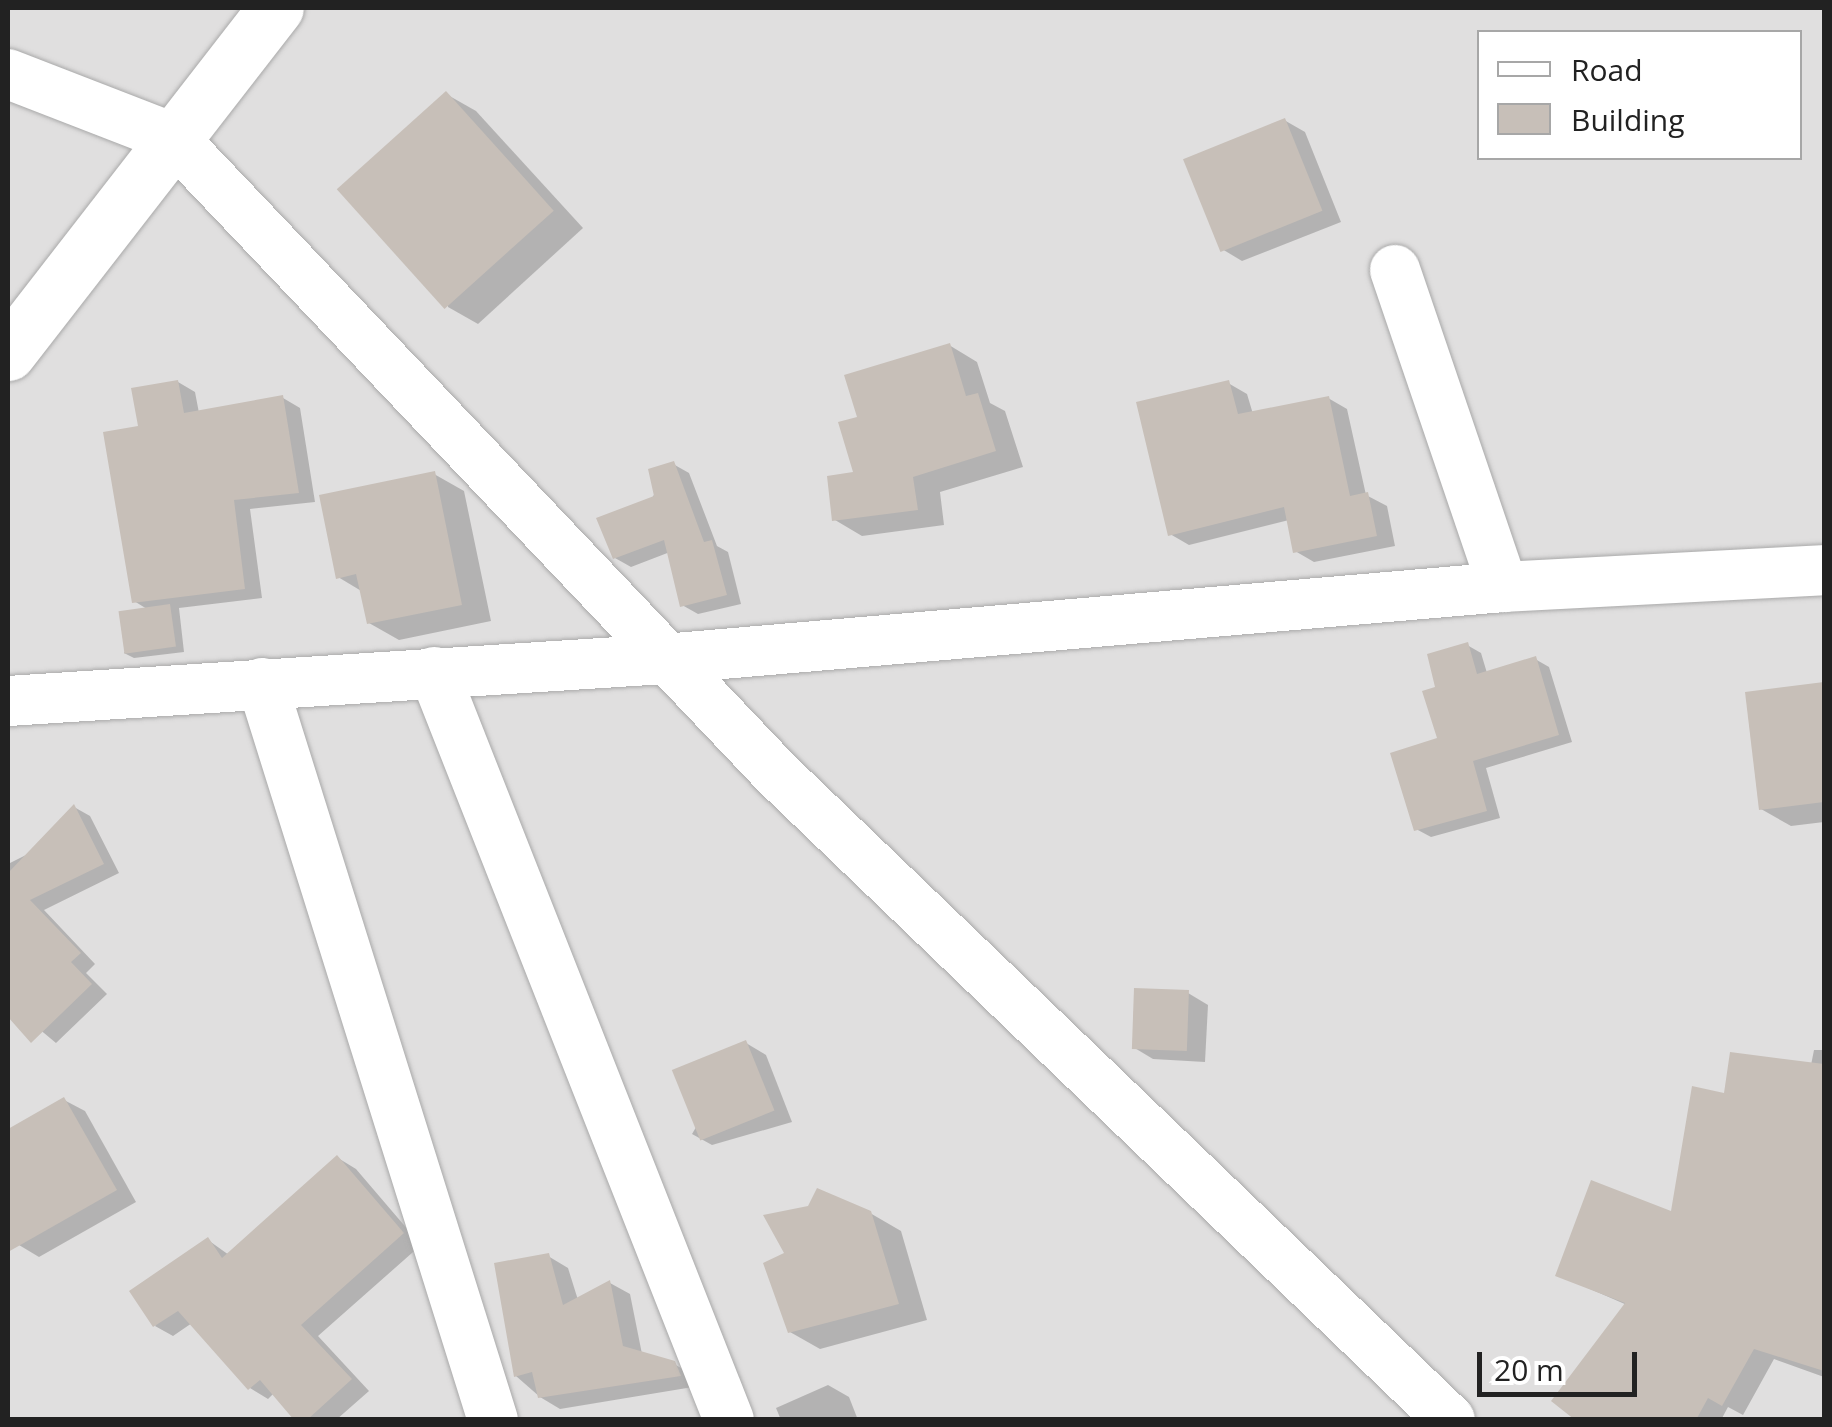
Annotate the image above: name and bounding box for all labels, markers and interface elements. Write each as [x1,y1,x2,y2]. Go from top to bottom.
legend [1477,30,1802,160]
text: Road [1571,49,1643,90]
text: Building [1571,99,1685,140]
scale bar [1482,1332,1642,1394]
text: 20 m [1494,1349,1564,1390]

